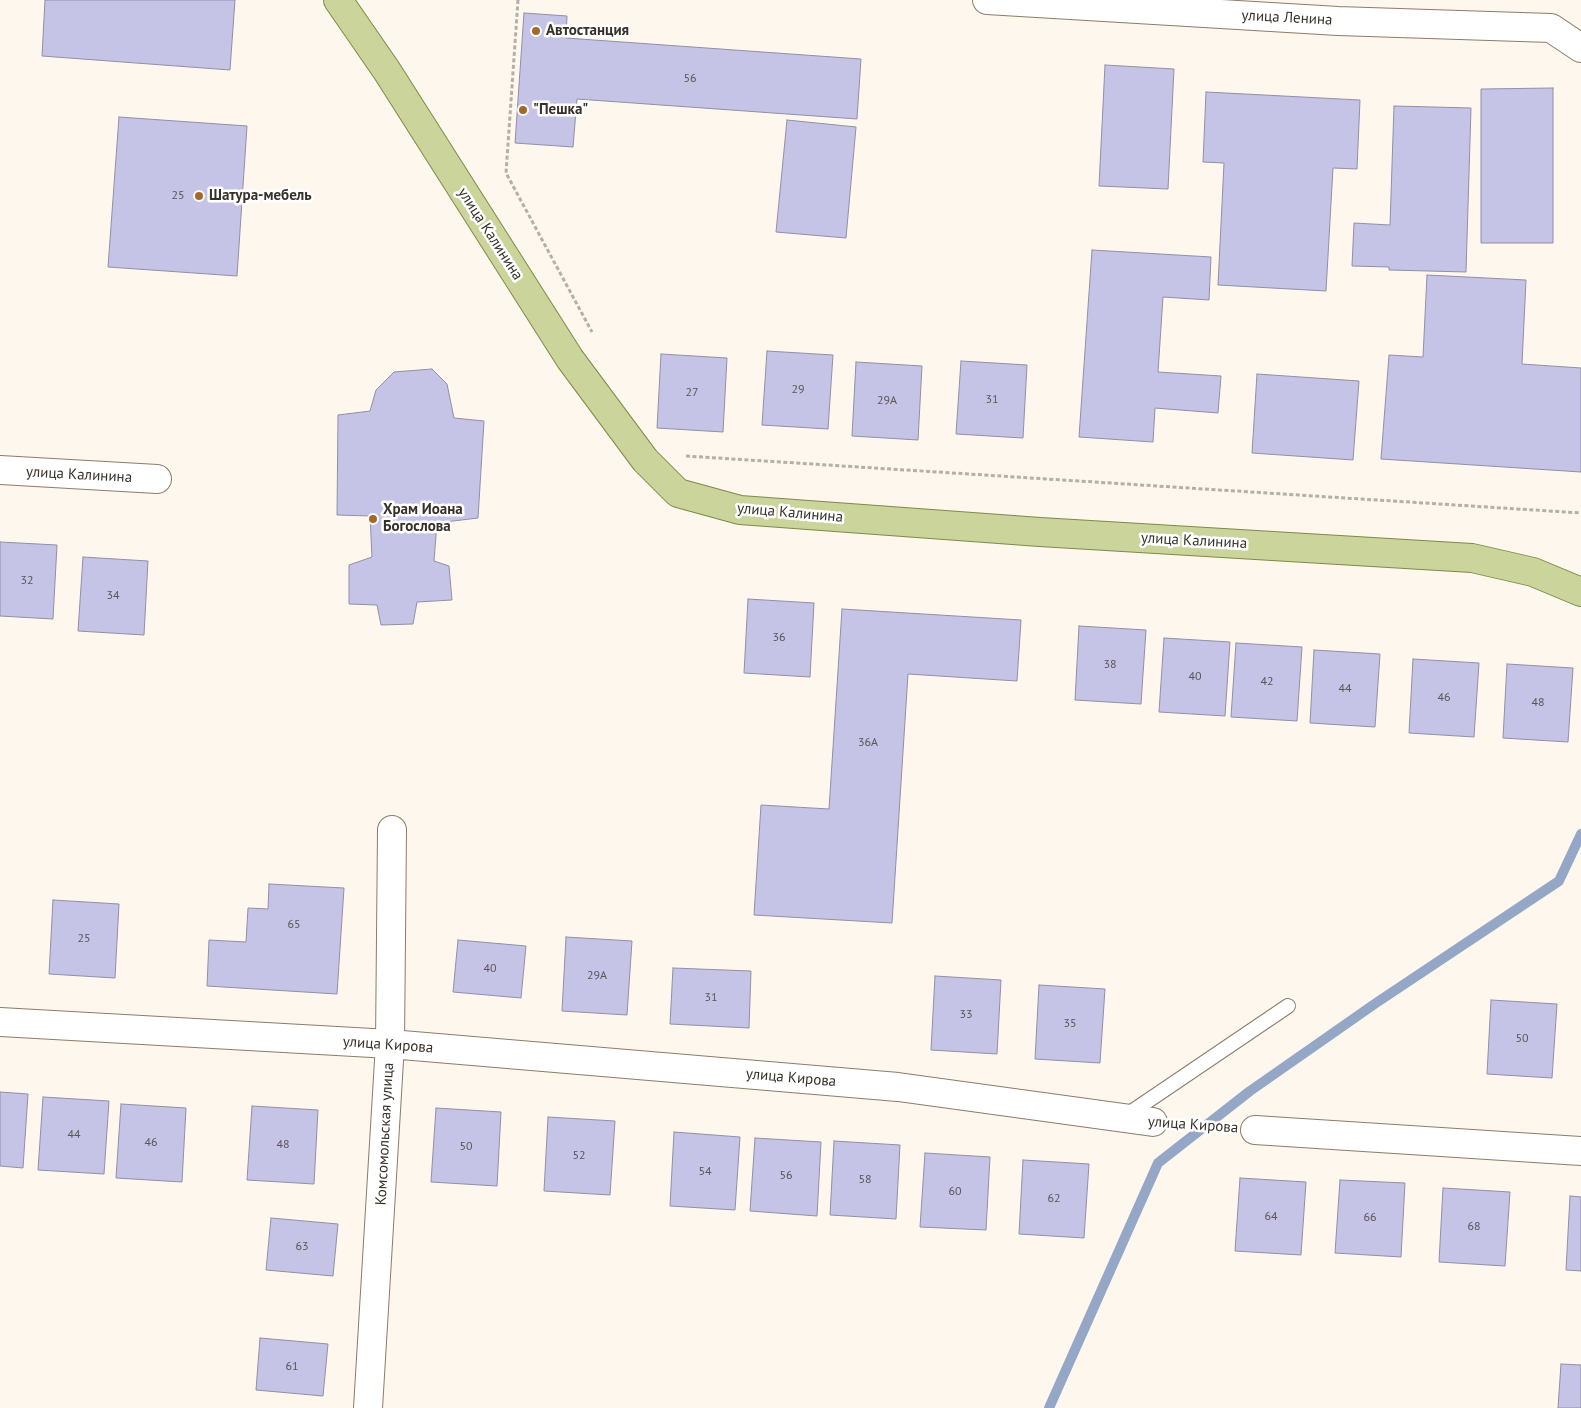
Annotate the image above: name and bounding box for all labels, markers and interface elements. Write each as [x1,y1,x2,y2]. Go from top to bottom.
street label: улица Ленина [1241,7,1333,29]
place label: Автостанция [546,22,629,40]
marker: Автостанция [530,25,542,37]
house number: 56 [683,72,697,86]
place label: "Пешка" [533,101,588,119]
marker: "Пешка" [517,104,529,116]
street label: улица Калинина [453,185,527,283]
place label: Шатура-мебель [209,187,312,205]
house number: 25 [171,189,185,203]
marker: Шатура-мебель [193,190,205,202]
house number: 29 [791,383,805,397]
house number: 27 [685,386,699,400]
house number: 31 [985,393,999,407]
house number: 29А [877,394,897,408]
street label: улица Калинина [25,463,133,487]
street label: улица Калинина [736,499,844,527]
place label: Храм Иоана Богослова [383,501,463,536]
marker: Храм Иоана Богослова [367,513,379,525]
street label: улица Калинина [1140,529,1248,553]
house number: 32 [20,574,34,588]
house number: 34 [106,589,120,603]
house number: 36 [772,631,786,645]
house number: 38 [1103,658,1117,672]
house number: 40 [1188,670,1202,684]
house number: 42 [1260,675,1274,689]
house number: 44 [1338,682,1352,696]
house number: 46 [1437,691,1451,705]
house number: 48 [1531,696,1545,710]
house number: 36А [858,736,878,750]
house number: 65 [287,918,301,932]
house number: 25 [77,932,91,946]
house number: 40 [483,962,497,976]
house number: 29А [587,969,607,983]
house number: 31 [704,991,718,1005]
house number: 33 [959,1008,973,1022]
house number: 35 [1063,1017,1077,1031]
house number: 50 [1515,1032,1529,1046]
street label: улица Кирова [342,1033,434,1057]
street label: Комсомольская улица [372,1062,398,1206]
street label: улица Кирова [745,1065,837,1091]
street label: улица Кирова [1147,1113,1239,1137]
house number: 44 [67,1128,81,1142]
house number: 46 [144,1136,158,1150]
house number: 48 [276,1138,290,1152]
house number: 50 [459,1140,473,1154]
house number: 52 [572,1149,586,1163]
house number: 54 [698,1165,712,1179]
house number: 56 [779,1169,793,1183]
house number: 58 [858,1173,872,1187]
house number: 60 [948,1185,962,1199]
house number: 62 [1047,1192,1061,1206]
house number: 64 [1264,1210,1278,1224]
house number: 66 [1363,1211,1377,1225]
house number: 68 [1467,1220,1481,1234]
house number: 63 [295,1240,309,1254]
house number: 61 [285,1360,299,1374]

